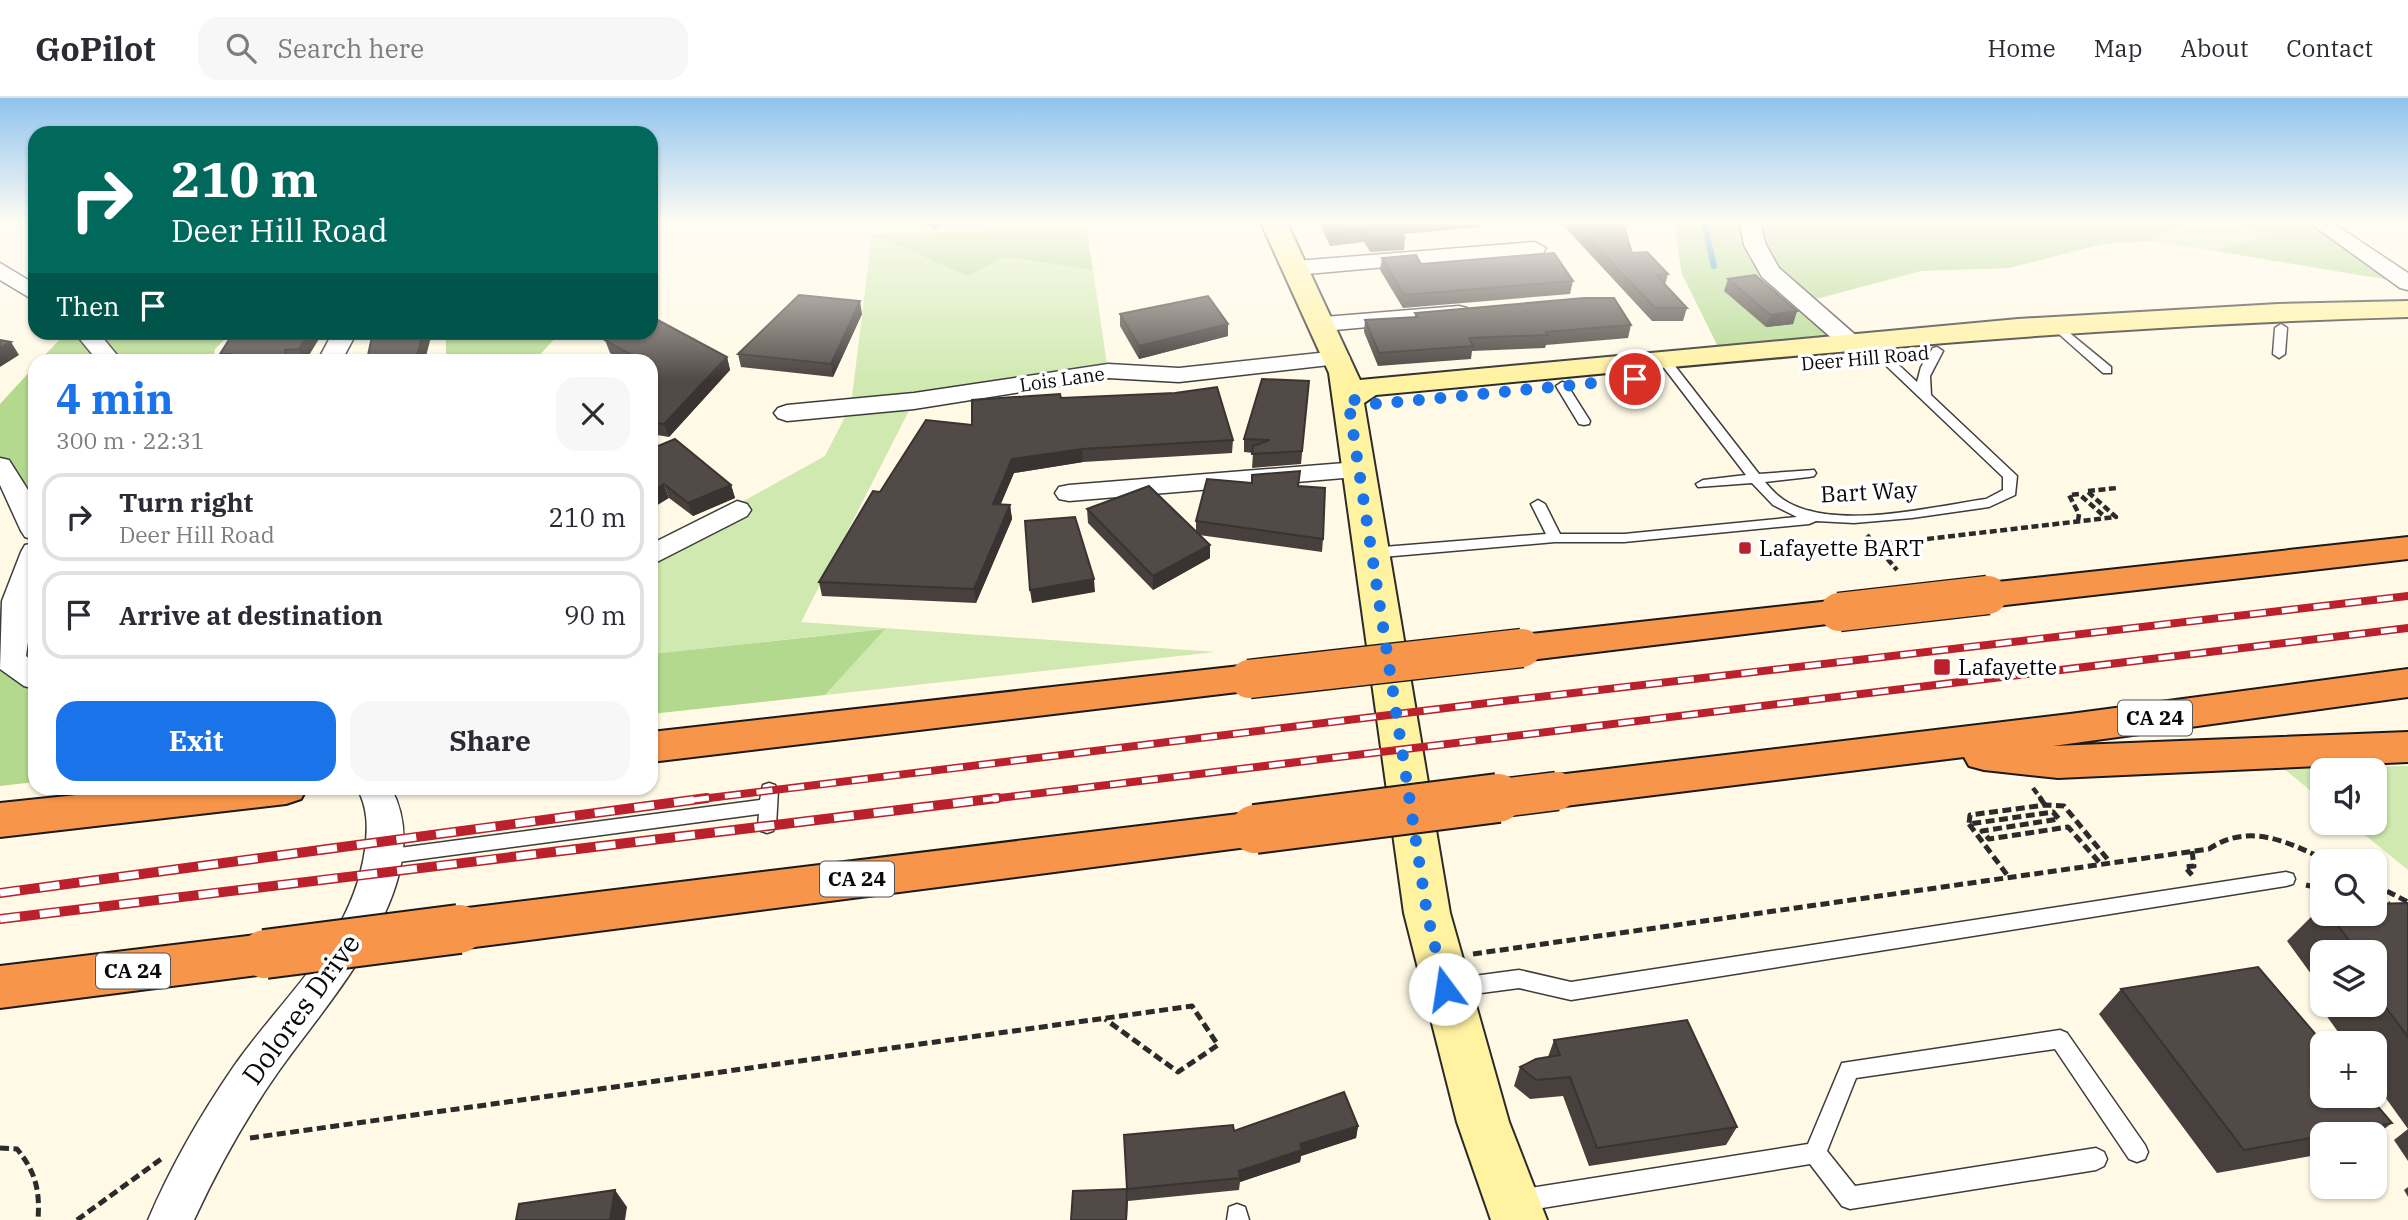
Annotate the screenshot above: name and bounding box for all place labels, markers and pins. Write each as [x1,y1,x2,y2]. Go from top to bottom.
pin [1605,349,1665,409]
place label: Lafayette BART [1759,532,1924,562]
marker: Lafayette BART [1737,540,1753,556]
place label: Lafayette [1958,651,2057,681]
marker: Lafayette [1932,657,1952,677]

